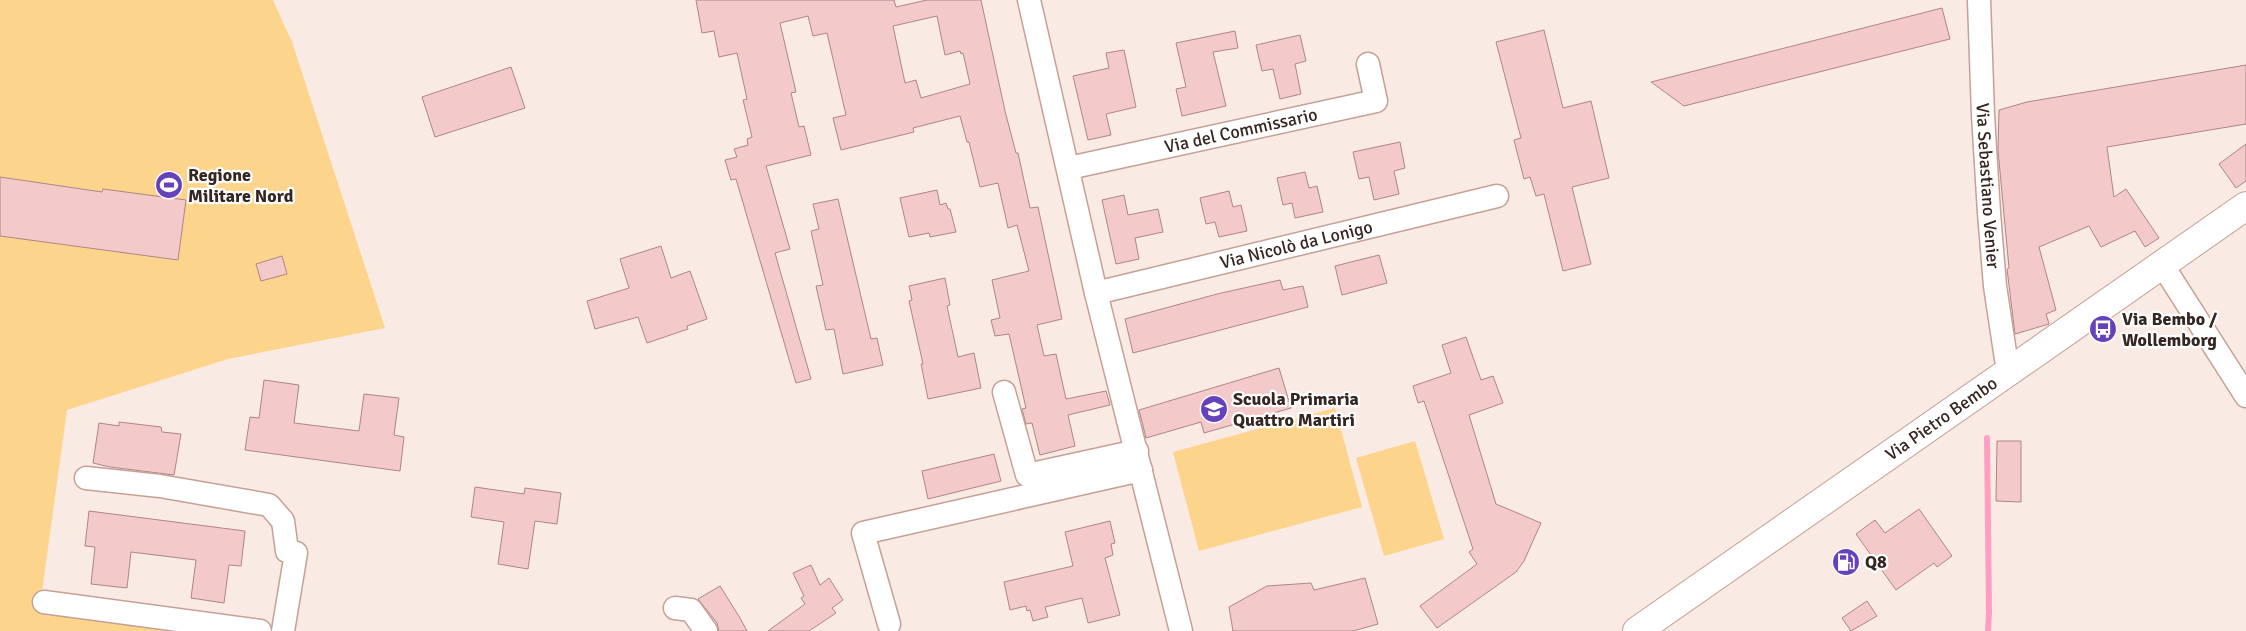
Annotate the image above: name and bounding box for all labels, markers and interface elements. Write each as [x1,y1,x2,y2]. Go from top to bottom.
street label: Via Sebastiano Venier [1972,102,2005,270]
street label: Via del Commissario [1162,103,1320,158]
place label: Regione Militare Nord [188,164,294,207]
sports icon: Regione Militare Nord [154,170,184,200]
street label: Via Nicolò da Lonigo [1218,216,1375,274]
place label: Via Bembo / Wollemborg [2122,308,2218,351]
bus stop icon: Via Bembo / Wollemborg [2088,314,2118,344]
street label: Via Pietro Bembo [1881,372,2001,465]
place label: Scuola Primaria Quattro Martiri [1233,388,1359,431]
school or university icon: Scuola Primaria Quattro Martiri [1199,394,1229,424]
fuel station icon: Q8 [1831,547,1861,577]
place label: Q8 [1865,551,1887,573]

